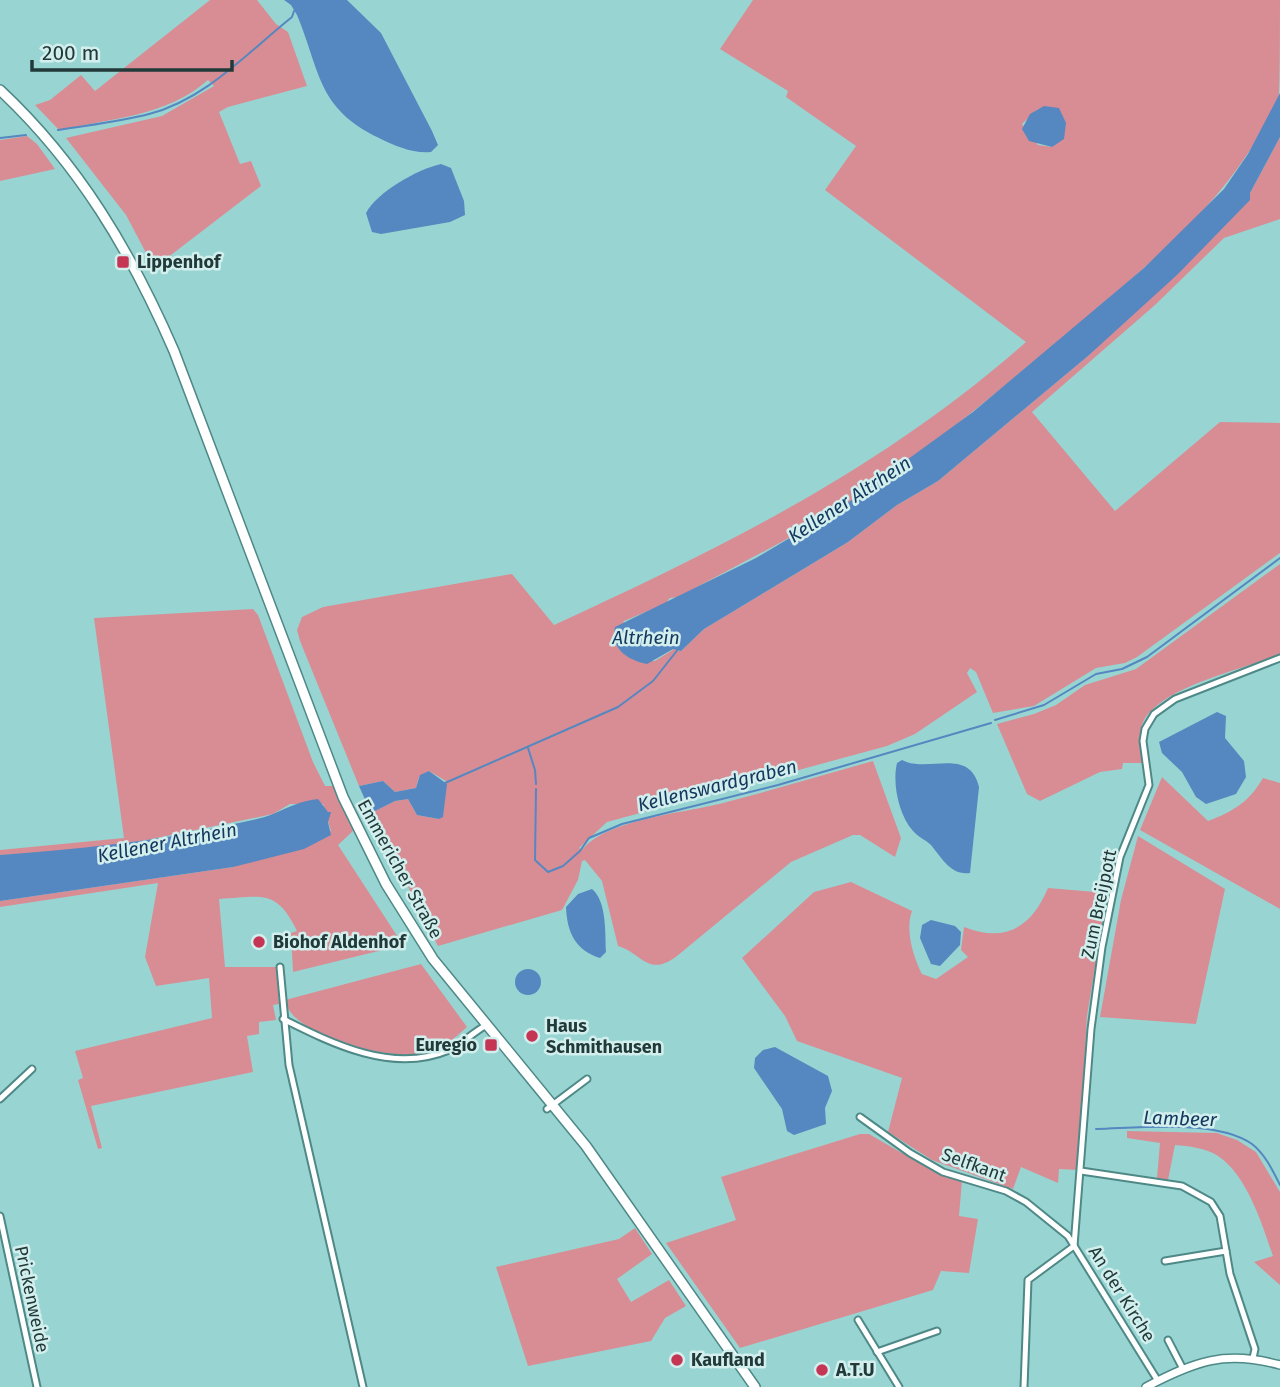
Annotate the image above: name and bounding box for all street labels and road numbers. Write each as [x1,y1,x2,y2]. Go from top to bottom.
street label: Emmericher Straße [353,796,447,942]
street label: Zum Breijpott [1077,847,1121,961]
street label: Selfkant [939,1143,1010,1187]
street label: An der Kirche [1084,1242,1160,1346]
street label: Prickenweide [10,1244,54,1354]

